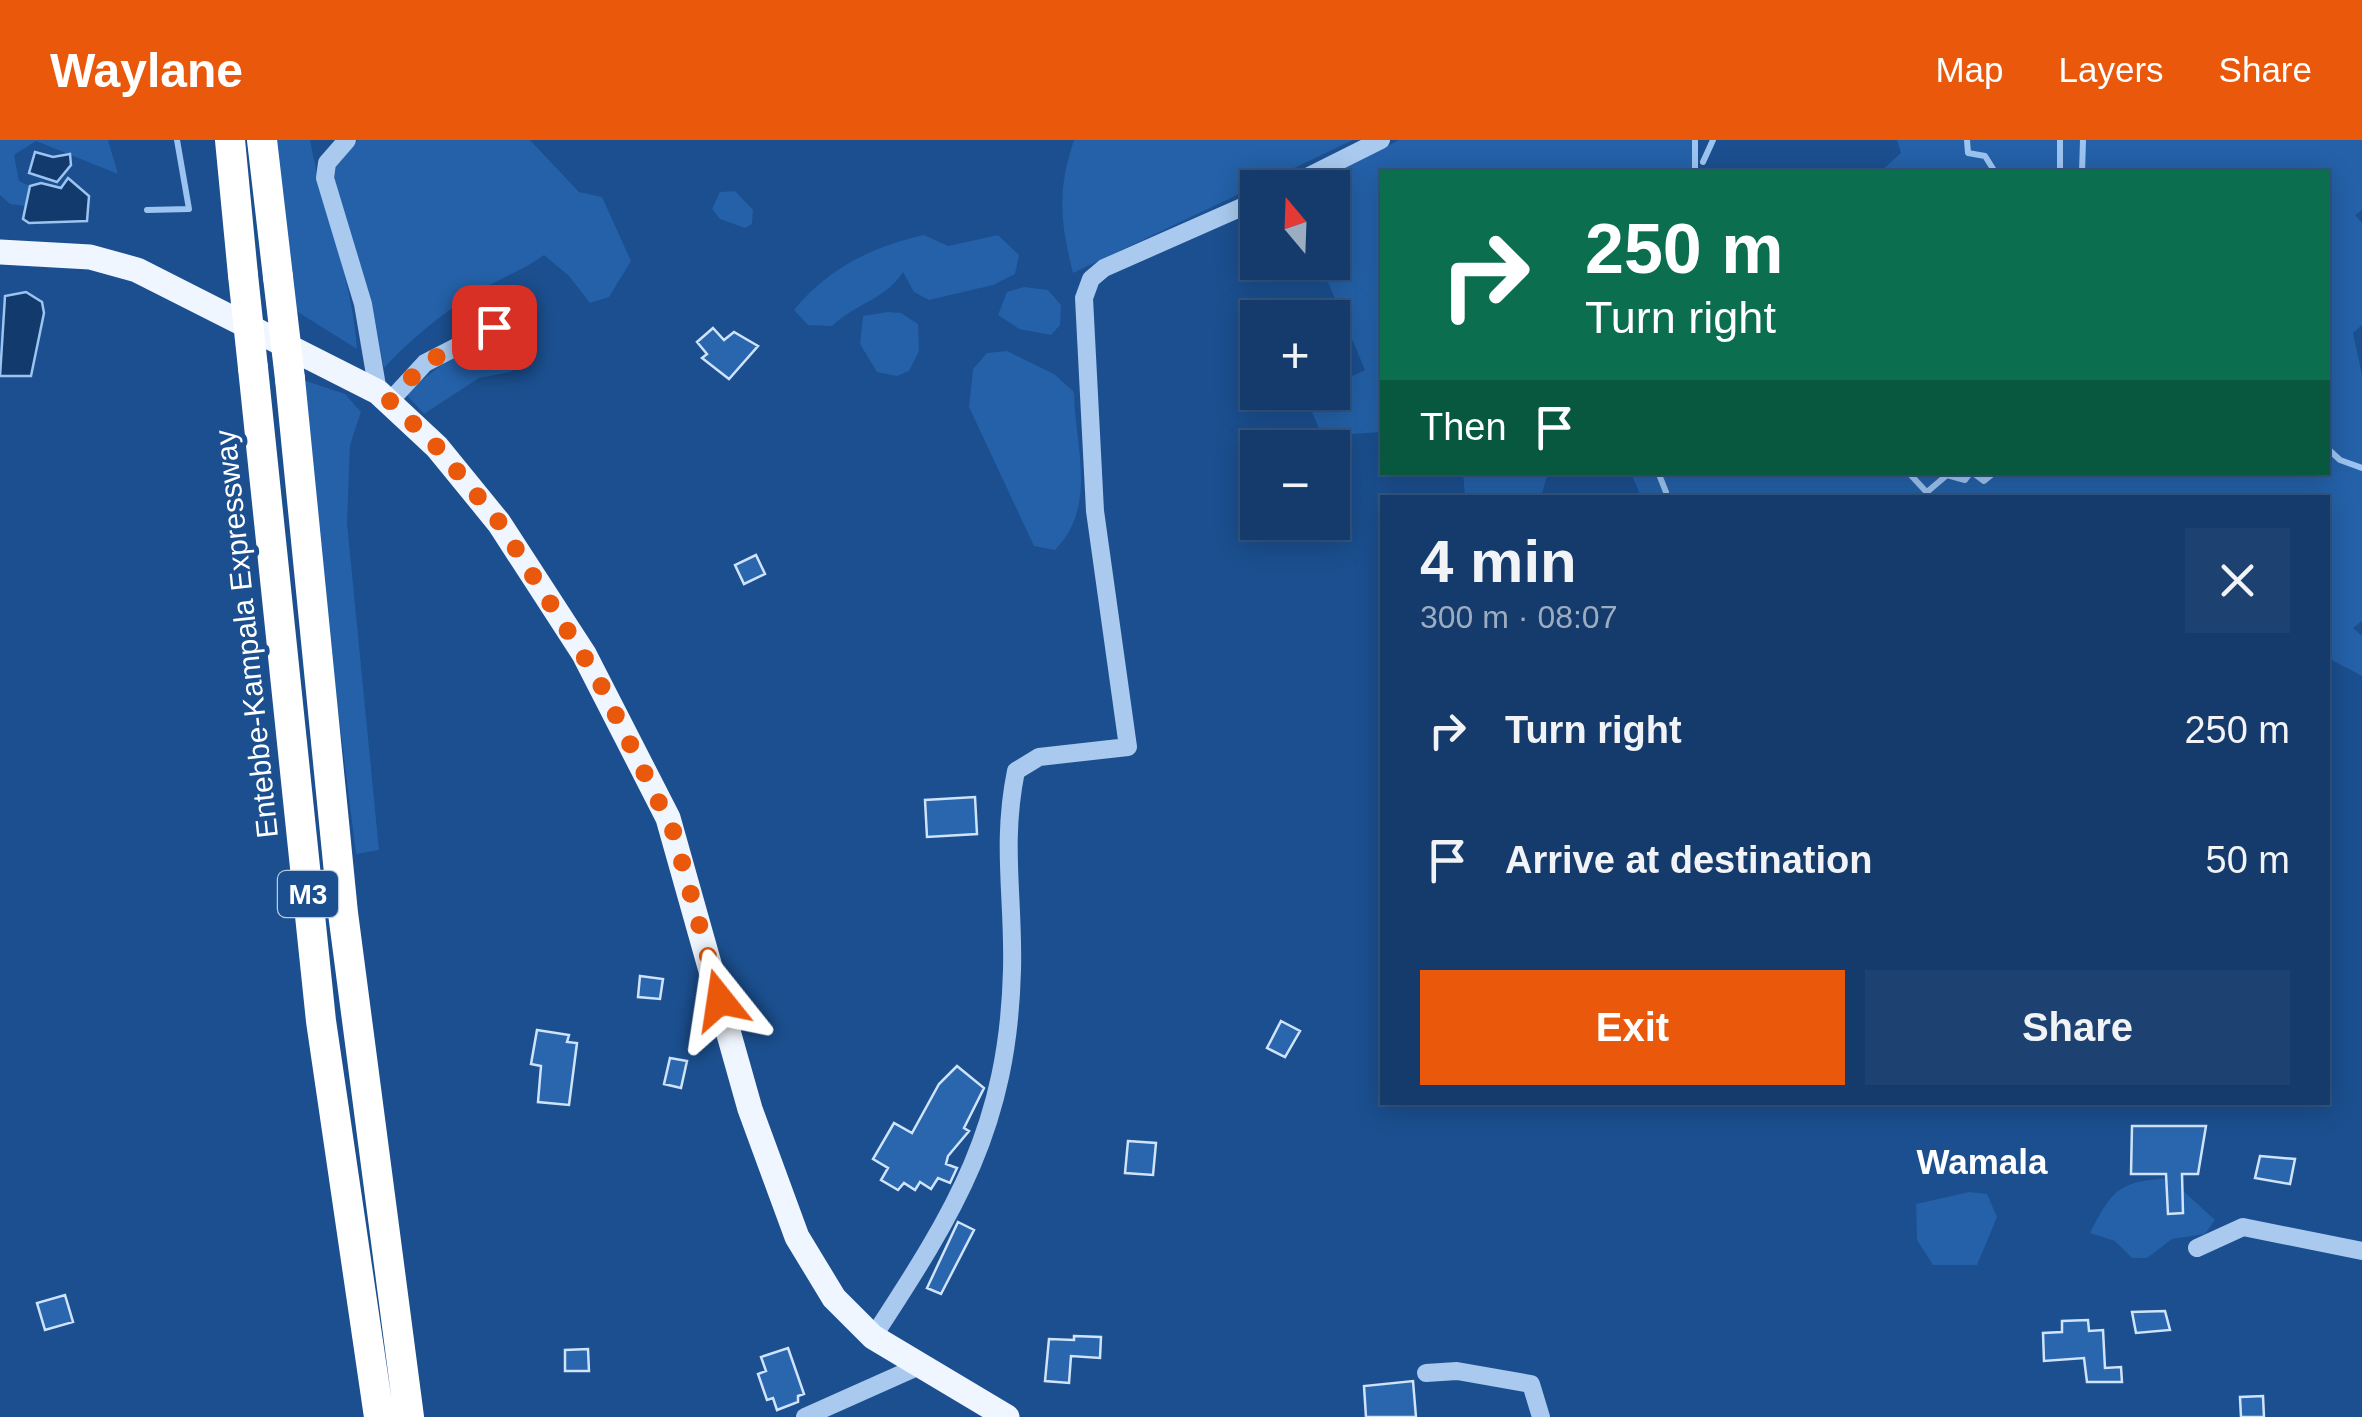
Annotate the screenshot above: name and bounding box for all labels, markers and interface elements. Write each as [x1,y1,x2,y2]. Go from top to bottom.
text: Waylane [50,44,243,97]
text: Map [1935,50,2004,89]
text: Layers [2059,50,2164,89]
text: Share [2219,50,2312,89]
north arrow [1240,170,1350,280]
map controls [1240,170,1350,540]
icon: right [1420,210,1550,340]
text: 250 m [1585,210,1783,288]
pin [452,285,537,370]
text: Turn right [1585,292,1776,343]
icon: arrive [467,300,522,355]
button: + [1240,300,1350,410]
icon: arrive [1527,400,1582,455]
text: Then [1420,406,1507,448]
street label: Entebbe-Kampala Expressway [208,428,284,840]
button: − [1240,430,1350,540]
text: 4 min [1420,528,1577,595]
button: close [2185,528,2290,633]
text: 300 m · 08:07 [1420,599,1617,635]
icon: right [1420,703,1475,758]
text: Turn right [1505,709,1682,751]
text: 250 m [2184,709,2290,751]
icon: arrive [1420,833,1475,888]
text: Arrive at destination [1505,839,1872,881]
text: 50 m [2206,839,2290,881]
road number: M3 [278,871,338,917]
position arrow [668,948,772,1052]
button: Exit [1420,970,1845,1085]
button: Share [1865,970,2290,1085]
district label: Wamala [1917,1142,2048,1181]

